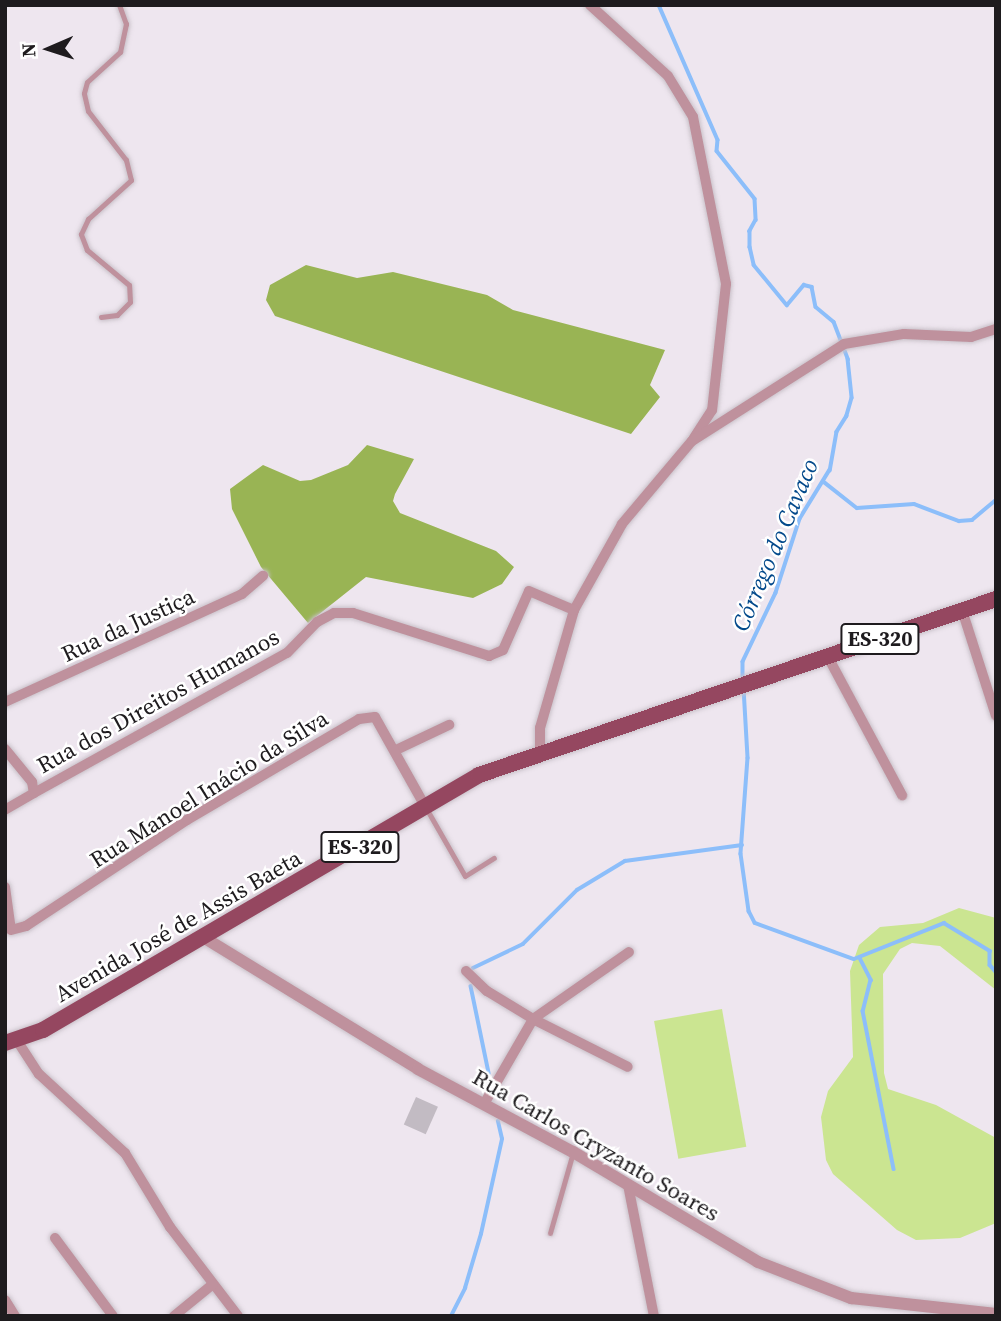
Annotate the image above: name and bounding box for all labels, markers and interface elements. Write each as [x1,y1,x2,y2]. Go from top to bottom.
north arrow [14,14,84,84]
text: N [15,43,41,58]
water label: Córrego do Cavaco [726,455,824,635]
street label: Rua da Justiça [57,582,199,668]
road number: ES-320 [840,622,920,656]
street label: Rua dos Direitos Humanos [32,623,284,779]
street label: Rua Manoel Inácio da Silva [85,704,333,874]
road number: ES-320 [320,830,400,864]
street label: Avenida José de Assis Baeta [50,844,306,1008]
street label: Rua Carlos Cryzanto Soares [468,1063,724,1227]

